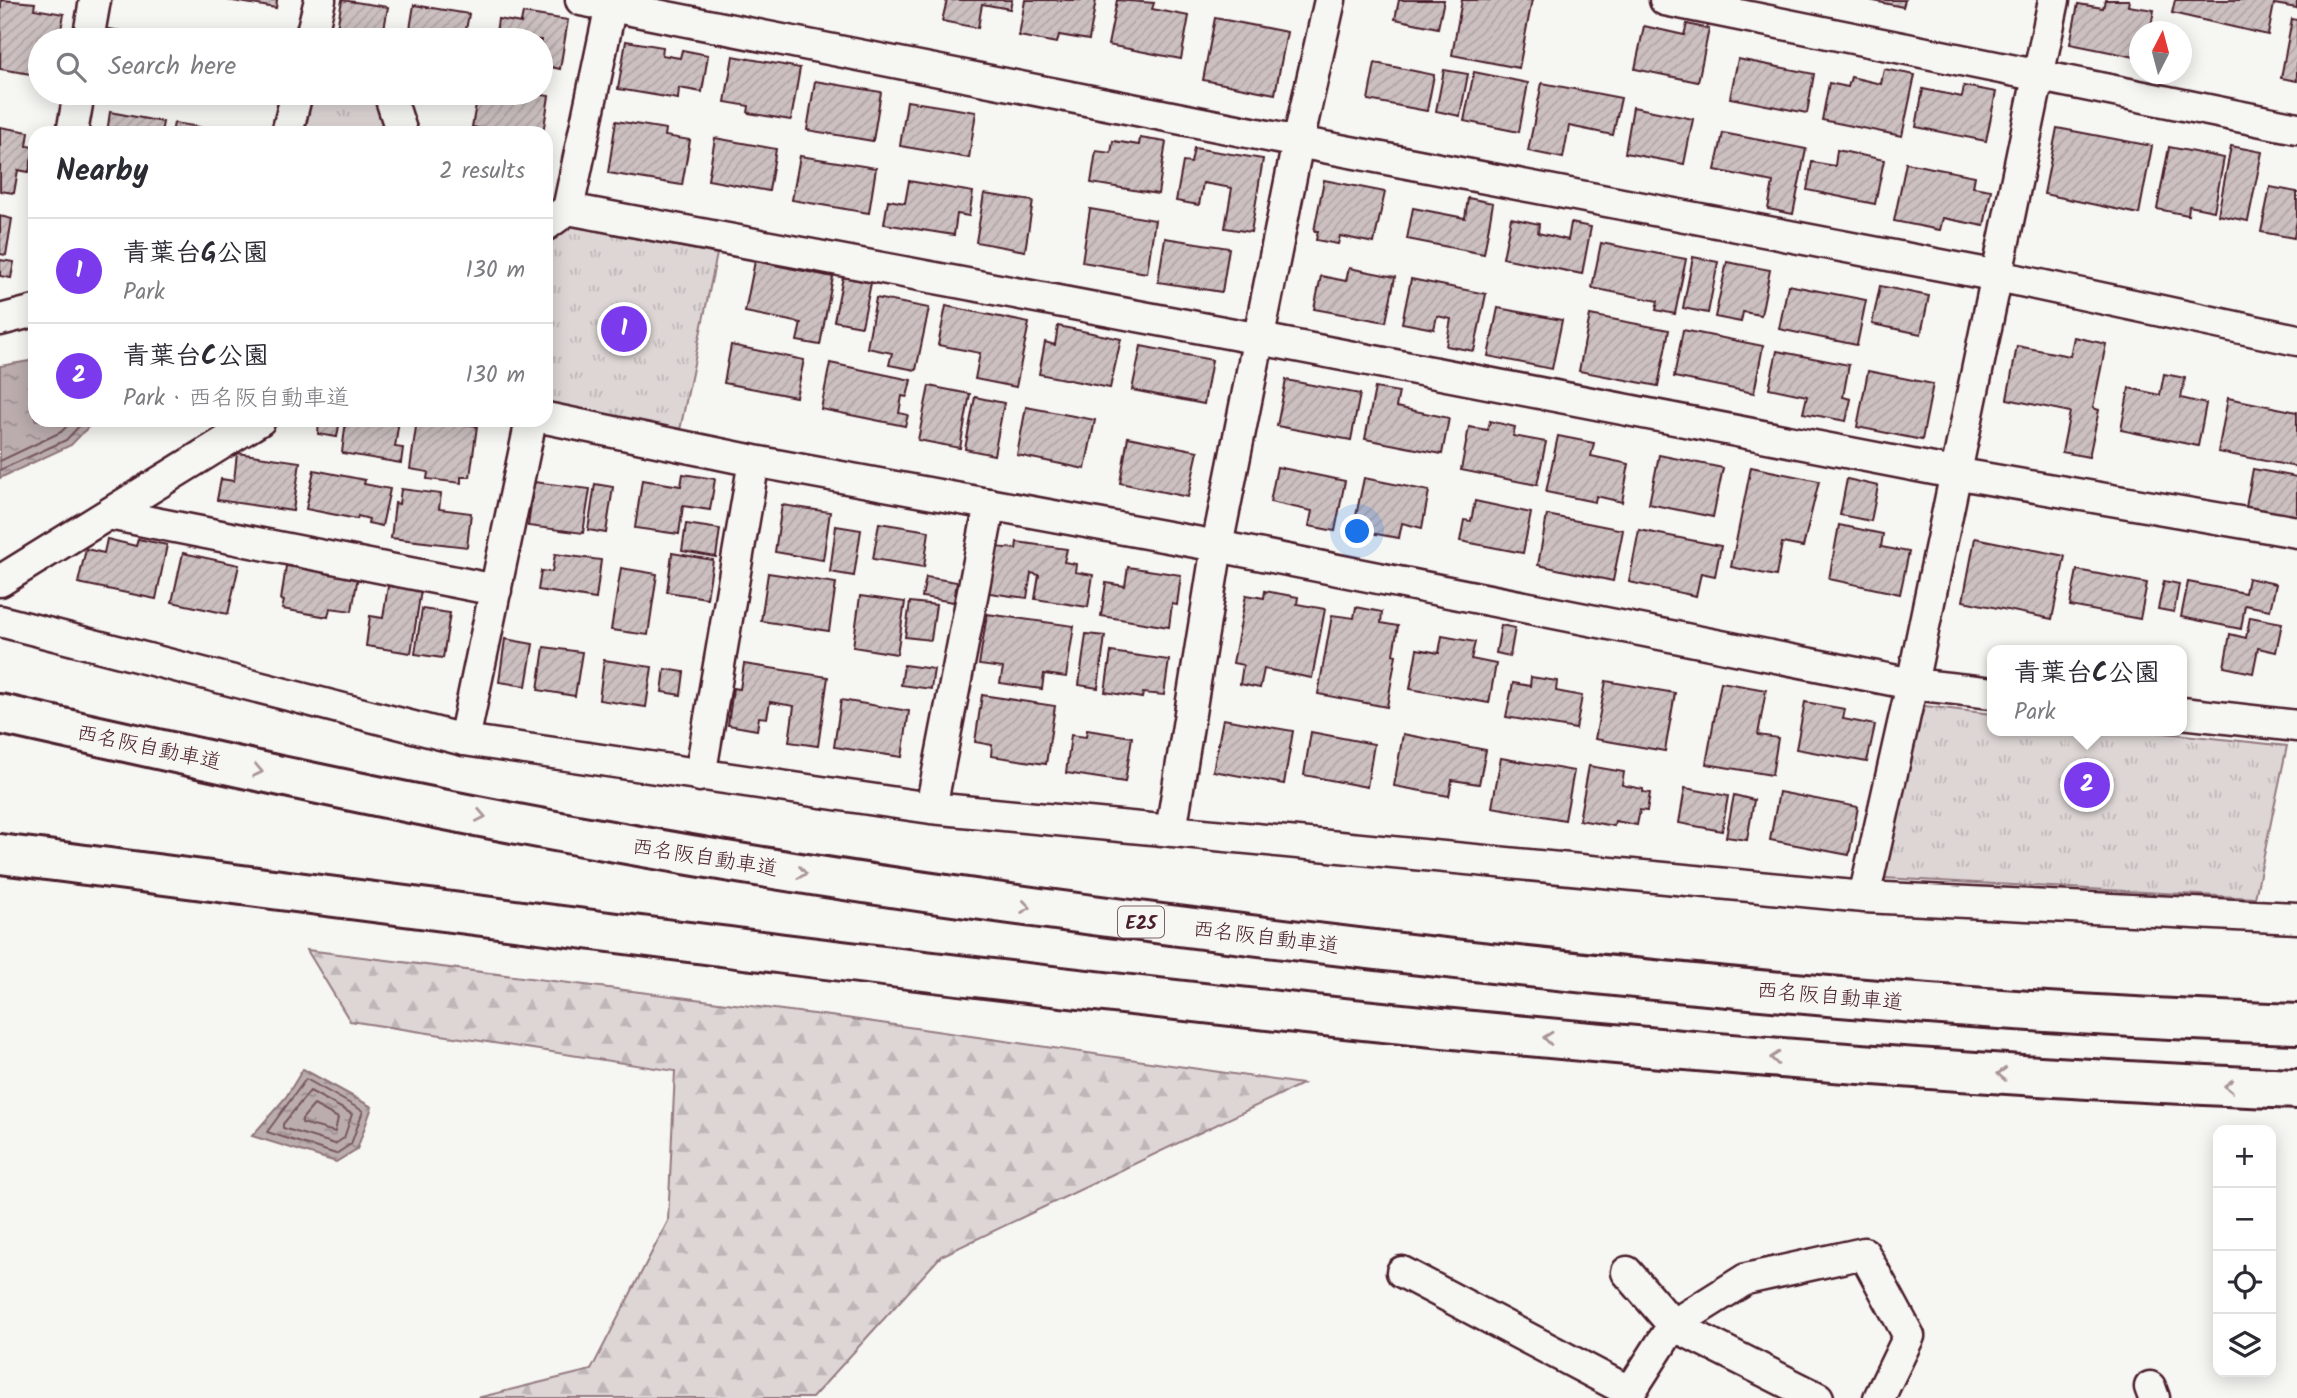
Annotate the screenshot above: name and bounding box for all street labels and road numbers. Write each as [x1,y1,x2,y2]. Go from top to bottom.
street label: 西名阪自動車道 [73,717,224,780]
street label: 西名阪自動車道 [630,831,780,886]
road number: E25 [1118,906,1164,938]
street label: 西名阪自動車道 [1191,913,1341,964]
street label: 西名阪自動車道 [1755,975,1905,1020]

